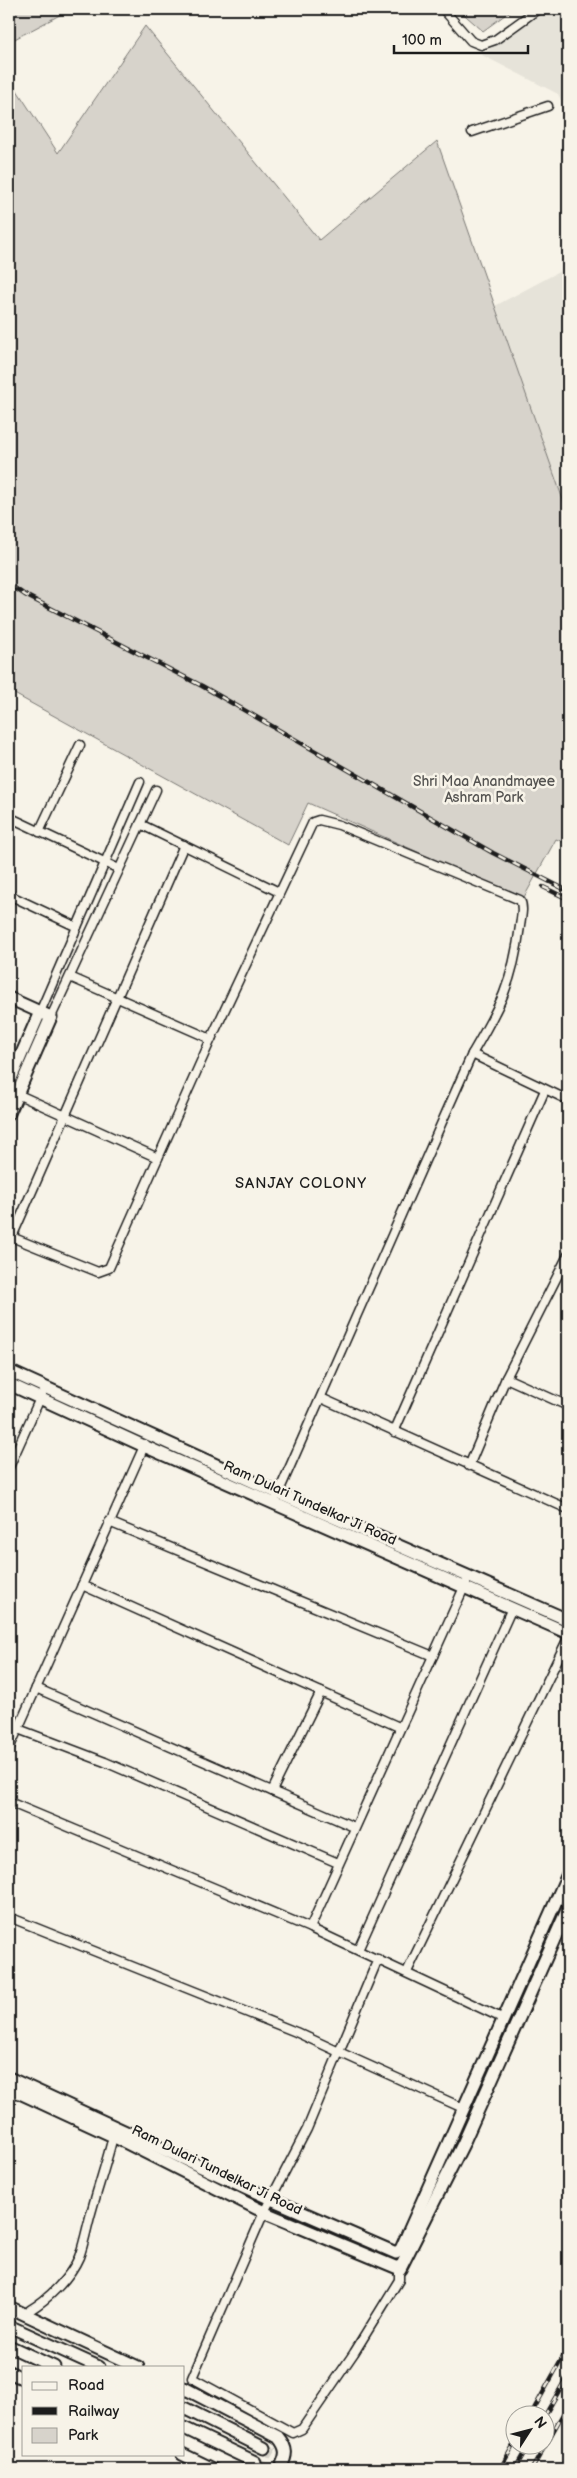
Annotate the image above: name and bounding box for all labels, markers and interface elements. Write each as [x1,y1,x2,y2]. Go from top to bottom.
scale bar [394,22,528,54]
text: 100 m [402,31,442,50]
park label: Shri Maa Anandmayee Ashram Park [413,773,555,806]
district label: SANJAY COLONY [235,1174,367,1193]
street label: Ram Dulari Tundelkar Ji Road [221,1457,399,1549]
street label: Ram Dulari Tundelkar Ji Road [129,2121,305,2219]
legend [22,2366,185,2456]
text: Road [68,2376,104,2395]
text: Railway [68,2402,119,2421]
north arrow [504,2406,554,2456]
text: N [530,2413,550,2432]
text: Park [68,2426,99,2445]

